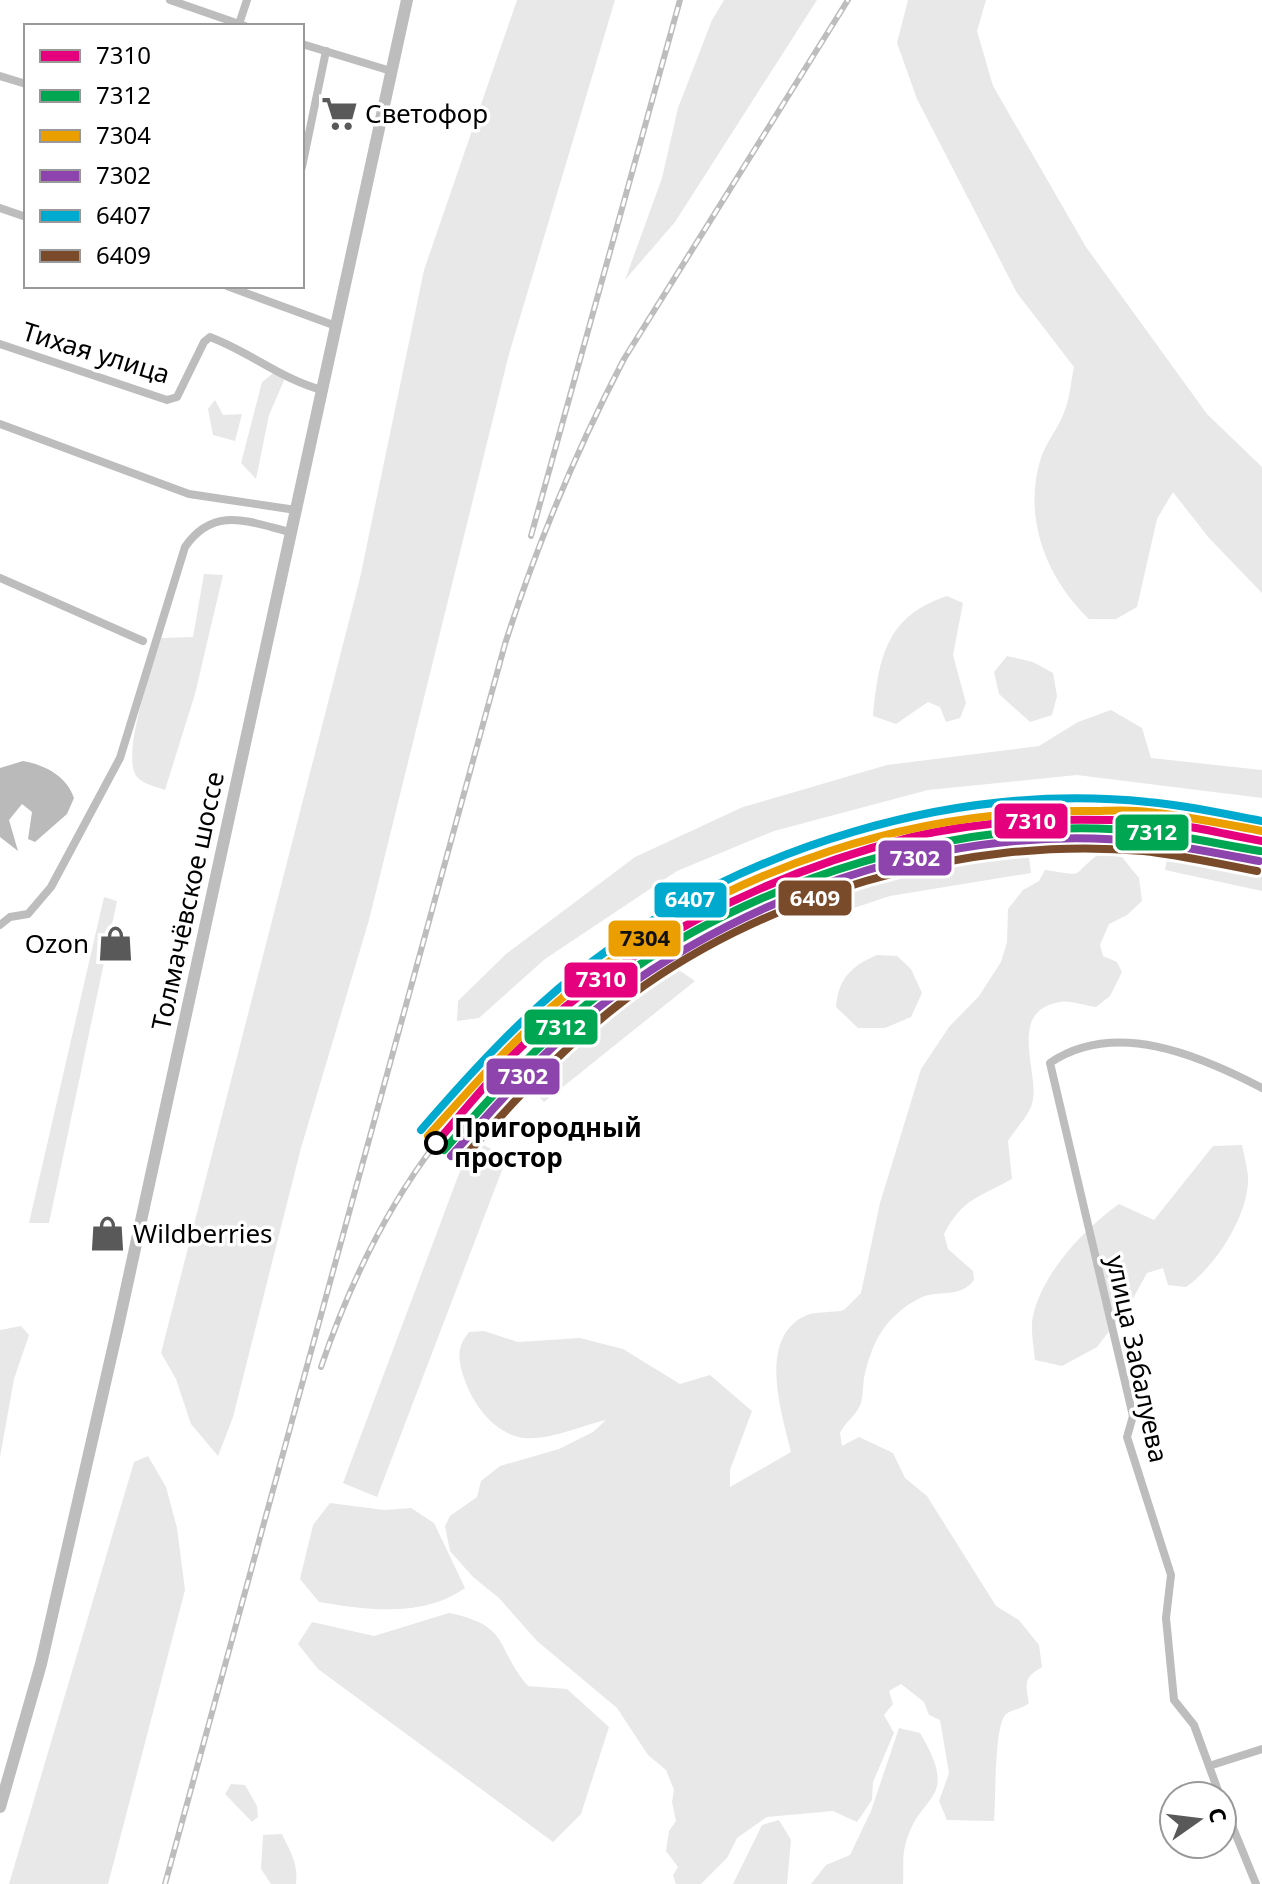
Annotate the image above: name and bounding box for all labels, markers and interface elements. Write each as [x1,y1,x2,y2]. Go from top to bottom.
legend [24,24,304,288]
text: 7310 [96,38,151,71]
text: 7312 [96,78,151,111]
supermarket icon: Светофор [320,95,358,133]
place label: Светофор [365,95,488,131]
text: 7304 [96,118,151,151]
text: 7302 [96,158,151,191]
text: 6407 [96,198,151,231]
text: 6409 [96,238,151,271]
street label: Тихая улица [18,313,174,392]
street label: Толмачёвское шоссе [142,768,232,1033]
line badge: 7310 [993,802,1069,840]
text: 7310 [1006,805,1056,835]
line badge: 7312 [1114,813,1190,852]
text: 7312 [1127,816,1177,846]
line badge: 7302 [877,839,953,877]
text: 7302 [890,842,940,872]
line badge: 6409 [777,879,853,917]
line badge: 6407 [653,881,728,919]
text: 6409 [790,882,840,912]
text: 6407 [665,883,715,913]
line badge: 7304 [607,919,682,958]
text: 7304 [620,922,671,952]
place label: Ozon [25,925,89,961]
shop icon: Ozon [96,925,134,963]
line badge: 7310 [563,961,639,999]
text: 7310 [576,963,626,993]
line badge: 7312 [523,1008,599,1046]
text: 7312 [536,1011,586,1041]
line badge: 7302 [485,1057,561,1096]
text: 7302 [498,1060,548,1090]
place label: Пригородный простор [454,1109,642,1175]
marker: Пригородный простор [425,1132,447,1154]
shop icon: Wildberries [88,1215,126,1253]
place label: Wildberries [133,1215,273,1251]
street label: улица Забалуева [1098,1252,1178,1466]
north arrow [1158,1780,1238,1860]
text: С [1202,1804,1235,1825]

